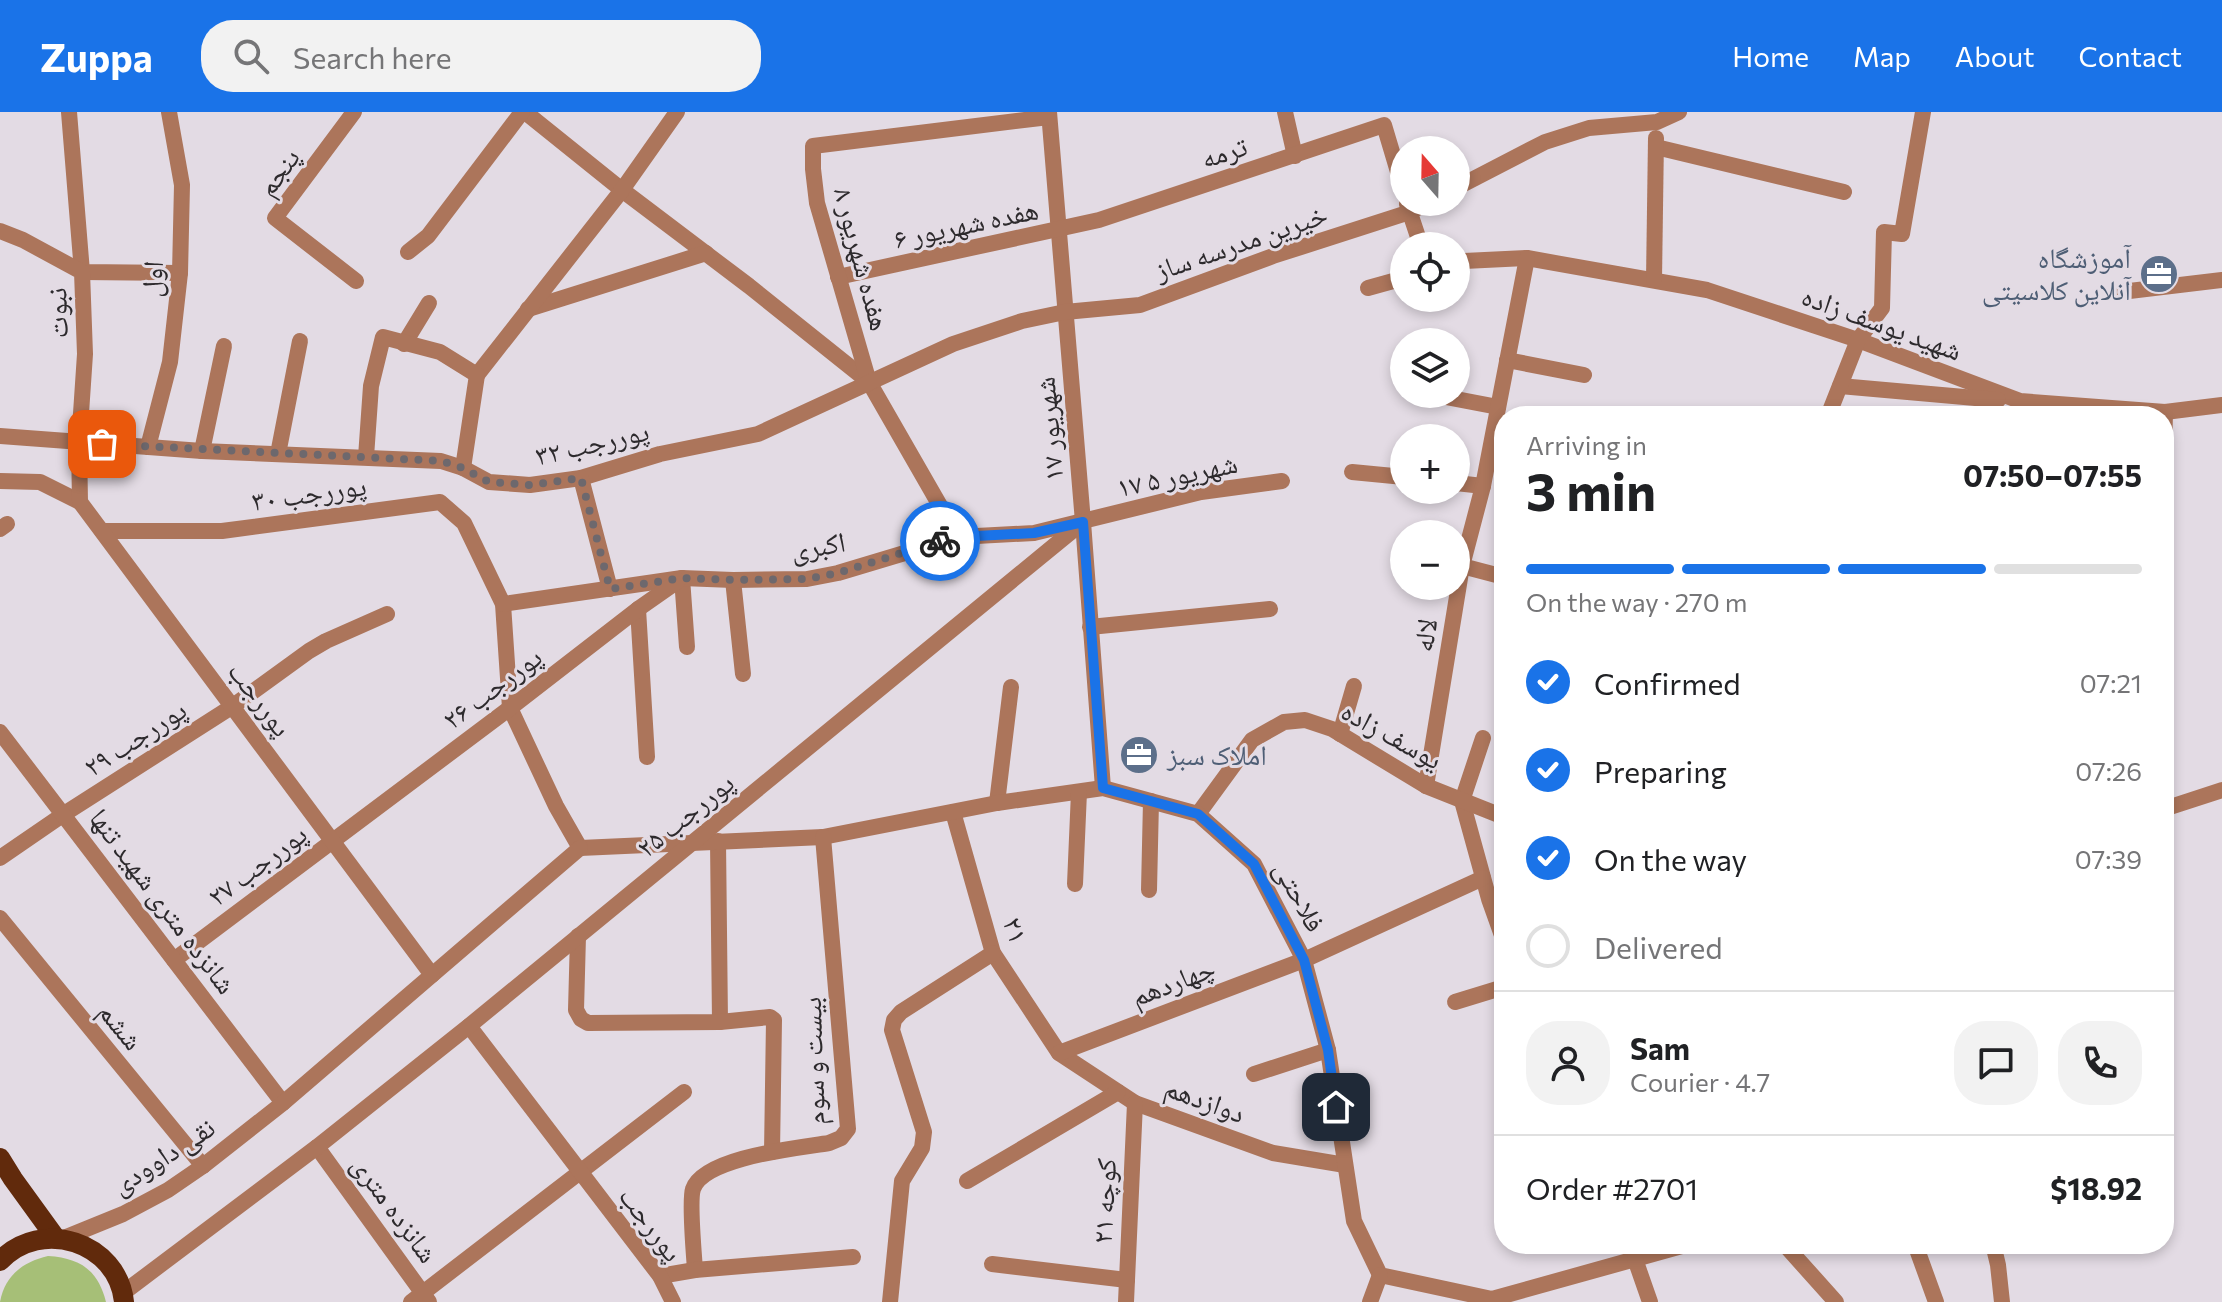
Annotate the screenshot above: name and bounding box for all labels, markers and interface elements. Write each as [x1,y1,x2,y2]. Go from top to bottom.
search box [201,20,761,92]
text: Zuppa [40,33,153,80]
icon: search [229,34,273,78]
text: Search here [293,38,451,75]
text: Home [1732,39,1809,73]
text: Map [1853,39,1911,73]
text: About [1955,39,2035,73]
text: Contact [2079,39,2182,73]
street label: ترمه [1196,128,1251,174]
north arrow [1390,136,1470,216]
map controls [1390,136,1470,600]
street label: پنجم [248,141,308,204]
street label: هفده شهریور ۸ [827,183,898,334]
street label: هفده شهریور ۶ [890,191,1041,255]
street label: خیرین مدرسه ساز [1149,196,1332,289]
button: locate [1390,232,1470,312]
place label: آموزشگاه آنلاین کلاسیتی [1982,240,2132,308]
office icon: آموزشگاه آنلاین کلاسیتی [2138,253,2180,295]
street label: اول [133,260,170,298]
street label: شهید یوسف زاده [1798,277,1967,367]
street label: نبوت [38,287,74,339]
button: layers [1390,328,1470,408]
street label: ۱۷ شهریور [1027,376,1070,483]
pin [68,410,136,478]
street label: پوررجب ۳۲ [532,412,652,473]
icon: bag [80,422,124,466]
button: + [1390,424,1470,504]
text: Arriving in [1526,429,1647,460]
street label: ۱۷ شهریور ۵ [1113,445,1240,504]
text: 07:50–07:55 [1963,456,2142,493]
text: 3 min [1526,458,1656,522]
street label: پوررجب ۳۰ [249,467,369,518]
courier [900,501,980,581]
icon: bike [918,519,962,563]
button: − [1390,520,1470,600]
street label: اکبری [788,523,848,568]
text: On the way · 270 m [1526,586,1747,617]
street label: لاله [1405,616,1443,654]
street label: پوررجب ۲۶ [435,639,548,737]
street label: پوررجب [221,654,300,743]
icon: check [1526,660,1570,704]
text: Confirmed [1594,664,1741,701]
text: 07:21 [2080,667,2142,698]
street label: پوررجب ۲۹ [77,691,193,784]
street label: یوسف زاده [1336,693,1449,776]
office icon: املاک سبز [1118,734,1160,776]
place label: املاک سبز [1166,737,1267,771]
icon: check [1526,748,1570,792]
text: Preparing [1594,752,1727,789]
text: 07:26 [2075,755,2142,786]
street label: پوررجب ۲۵ [629,765,741,865]
street label: شانزده متری شهید تنها [82,801,245,1000]
street label: پوررجب ۲۷ [200,816,313,914]
icon: check [1526,836,1570,880]
text: On the way [1594,840,1747,877]
text: 07:39 [2075,843,2142,874]
street label: فلاحتی [1266,854,1334,938]
street label: ۲۱ [997,912,1037,947]
text: Delivered [1594,928,1723,965]
street label: چهاردهم [1126,950,1220,1015]
street label: ششم [90,995,151,1058]
street label: بیست و سوم [793,996,834,1126]
button: person [1526,1021,1610,1105]
button: chat [1954,1021,2038,1105]
button: phone [2058,1021,2142,1105]
text: Sam [1630,1029,1690,1066]
text: Courier · 4.7 [1630,1066,1770,1097]
street label: دوازدهم [1160,1069,1250,1132]
pin [1302,1073,1370,1141]
icon: home [1314,1085,1358,1129]
street label: نقی داوودی [104,1109,222,1203]
street label: شانزده متری [345,1148,446,1269]
street label: کوچه ۲۱ [1084,1157,1123,1245]
text: Order #2701 [1526,1169,1698,1206]
text: $18.92 [2050,1169,2142,1206]
street label: پوررجب [612,1179,691,1268]

